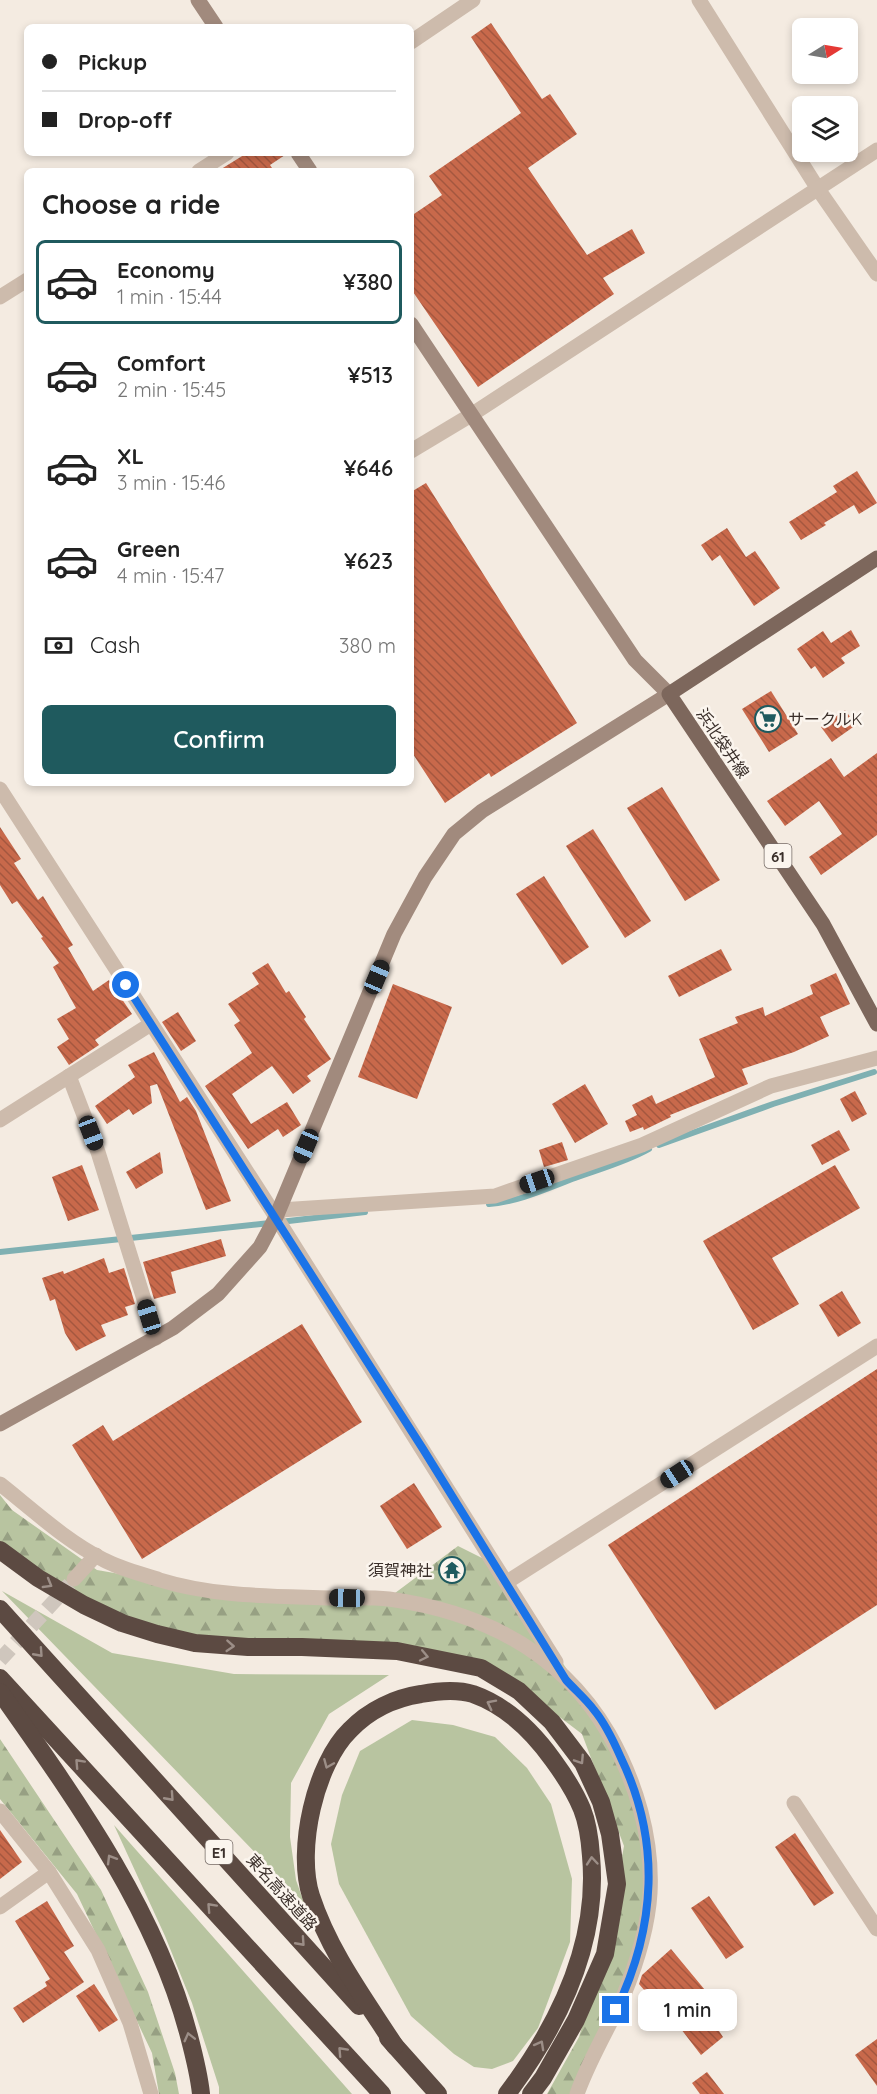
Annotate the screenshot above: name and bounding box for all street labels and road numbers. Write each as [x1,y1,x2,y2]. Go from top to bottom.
street label: 浜北袋井線 [692,704,754,782]
road number: 61 [764,844,792,868]
road number: E1 [206,1840,232,1864]
street label: 東名高速道路 [242,1850,322,1934]

